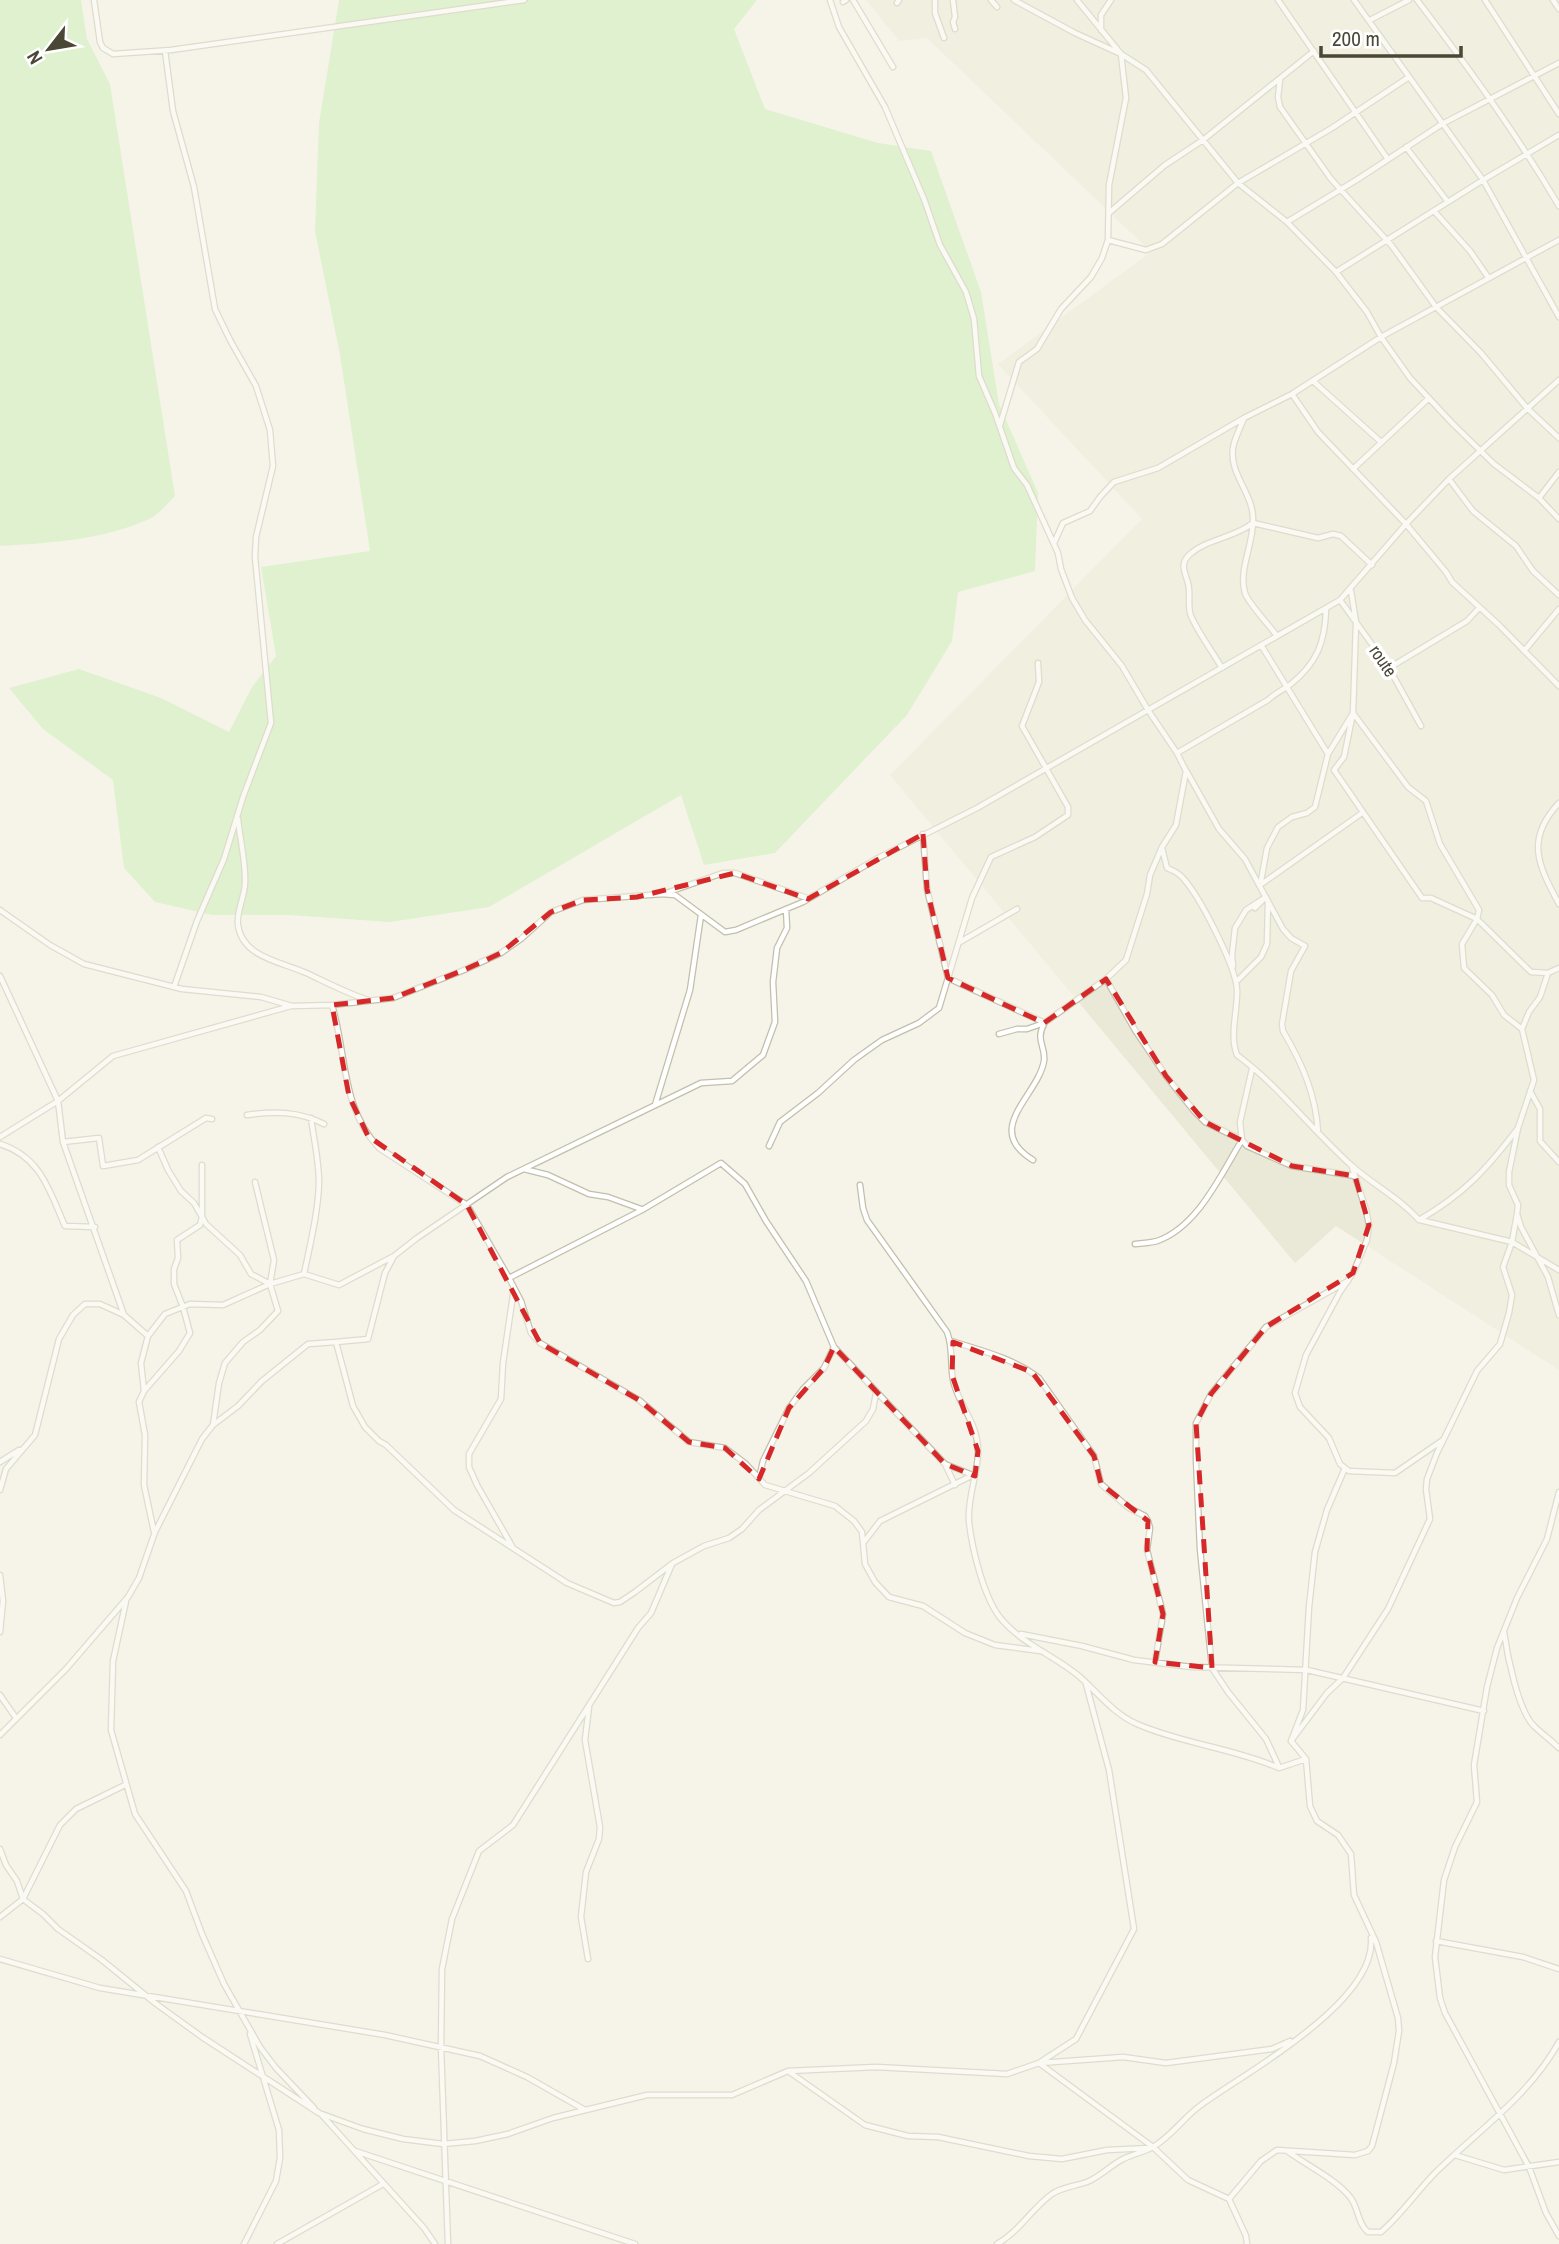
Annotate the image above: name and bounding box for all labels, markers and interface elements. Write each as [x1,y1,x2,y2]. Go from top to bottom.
north arrow [14,14,84,84]
scale bar [1321,14,1461,58]
text: 200 m [1332,24,1380,53]
text: N [20,46,48,69]
street label: route [1364,640,1403,682]

